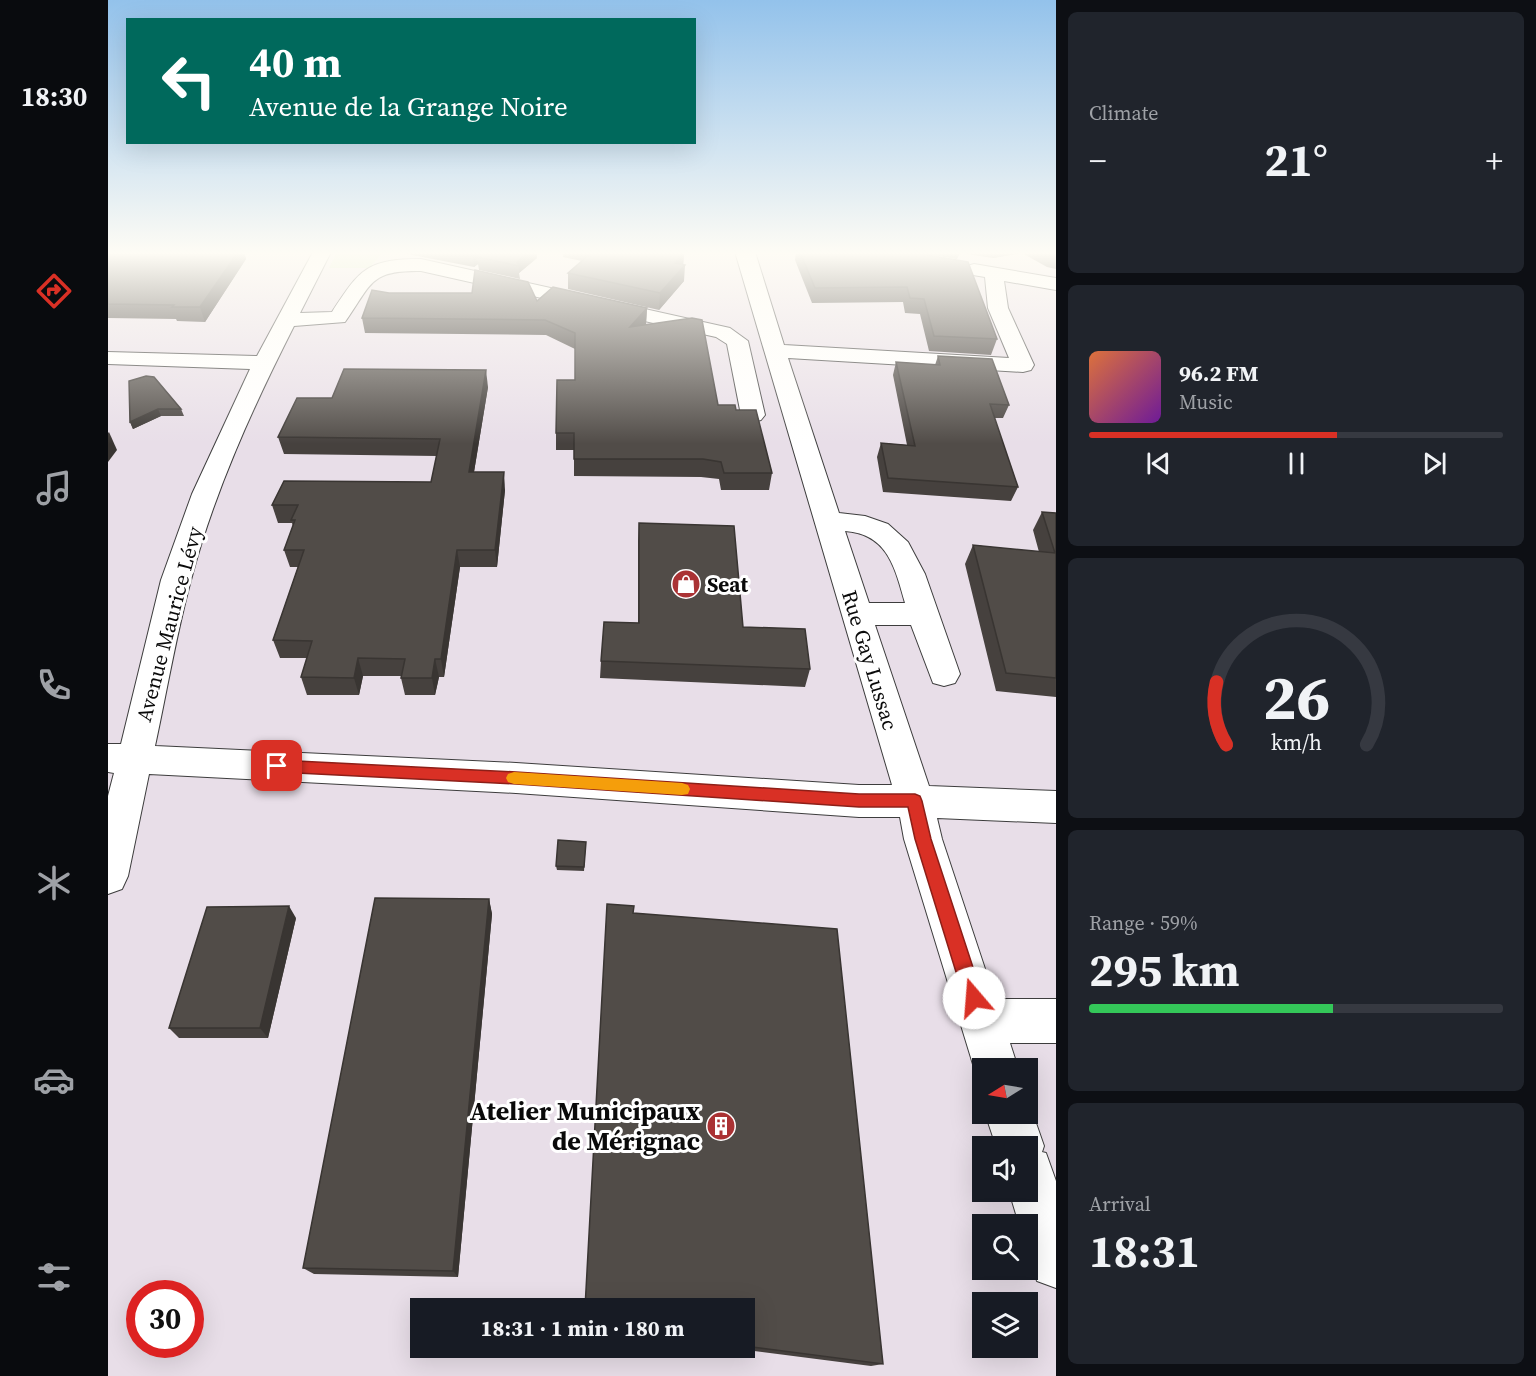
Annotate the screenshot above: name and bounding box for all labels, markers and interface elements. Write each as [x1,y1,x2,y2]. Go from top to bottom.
text: 40 m [249,33,342,91]
icon: left [150,42,228,120]
text: 18:30 [21,78,87,115]
text: Avenue de la Grange Noire [249,88,568,125]
text: Climate [1089,99,1158,127]
text: 21° [1264,129,1328,191]
text: − [1089,138,1107,183]
text: + [1485,138,1503,183]
icon: directions [33,270,75,312]
text: 96.2 FM [1179,358,1258,388]
text: Music [1179,388,1233,416]
icon: previous [1142,447,1175,480]
icon: pause [1280,447,1313,480]
icon: next [1418,447,1451,480]
icon: music [33,467,75,509]
street label: Avenue Maurice Lévy [129,523,209,725]
shop icon: Seat [670,568,702,600]
place label: Seat [707,570,748,599]
street label: Rue Gay Lussac [835,586,905,734]
text: 26 [1262,654,1330,740]
icon: phone [33,664,75,706]
text: km/h [1270,728,1322,757]
pin [251,740,302,791]
icon: arrive [260,749,293,782]
icon: climate [33,862,75,904]
text: Range · 59% [1089,909,1198,937]
text: 295 km [1089,939,1240,1001]
position arrow [942,966,1006,1030]
north arrow [972,1058,1038,1124]
map controls [972,1058,1038,1358]
icon: car [33,1059,75,1101]
place label: Atelier Municipaux de Mérignac [470,1093,701,1159]
building icon: Atelier Municipaux de Mérignac [705,1110,737,1142]
button: sound [972,1136,1038,1202]
text: Arrival [1089,1190,1151,1218]
button: search [972,1214,1038,1280]
text: 18:31 [1089,1220,1200,1282]
icon: filters [33,1256,75,1298]
speed limit sign: 30 [126,1280,204,1358]
button: layers [972,1292,1038,1358]
text: 18:31 · 1 min · 180 m [481,1313,684,1343]

